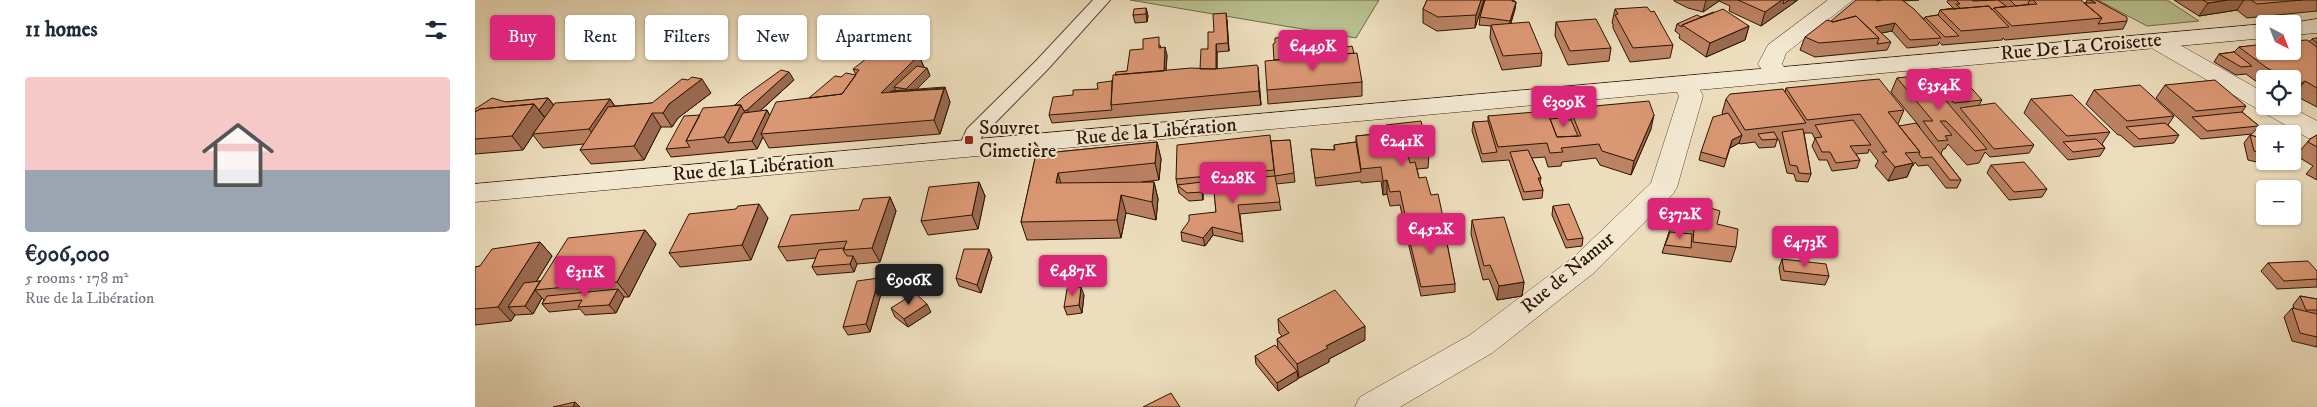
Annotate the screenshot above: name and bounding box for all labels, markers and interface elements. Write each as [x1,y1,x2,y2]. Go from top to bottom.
chip: Buy [490,15,555,60]
chip: Rent [565,15,635,60]
chip: Filters [645,15,728,60]
chip: New [738,15,807,60]
chip: Apartment [817,15,930,60]
north arrow [2256,15,2301,60]
map controls [2256,15,2301,225]
icon: filters [422,16,450,44]
text: 11 homes [25,17,98,43]
street label: Rue De La Croisette [1999,27,2163,67]
pin: €449K [1278,30,1348,72]
text: €449K [1289,36,1337,56]
pin: €354K [1904,68,1974,111]
button: locate [2256,70,2301,115]
text: €354K [1918,75,1960,95]
pin: €309K [1529,86,1599,128]
text: €309K [1542,92,1586,112]
icon: home [193,110,283,200]
street label: Rue de la Libération [1074,112,1238,152]
place label: Souvret Cimetière [979,116,1056,164]
pin: €241K [1367,124,1437,167]
button: + [2256,125,2301,170]
text: €241K [1380,131,1424,151]
marker: Souvret Cimetière [963,134,975,146]
street label: Rue de la Libération [671,148,835,188]
pin: €228K [1198,162,1268,204]
text: €228K [1211,168,1255,188]
button: − [2256,180,2301,225]
pin: €372K [1645,198,1715,240]
text: €372K [1659,204,1701,224]
pin: €452K [1396,212,1466,255]
text: €452K [1408,219,1454,239]
street label: Rue de Namur [1516,226,1620,319]
pin: €473K [1770,226,1840,268]
text: €473K [1783,232,1827,252]
text: €906,000 [25,242,110,268]
pin: €487K [1038,254,1108,297]
pin: €311K [550,256,620,298]
text: €487K [1050,261,1096,281]
text: €311K [566,262,604,282]
pin: €906K [874,264,944,306]
text: 5 rooms · 178 m² [25,268,128,288]
text: €906K [886,270,932,290]
text: Rue de la Libération [25,288,154,308]

